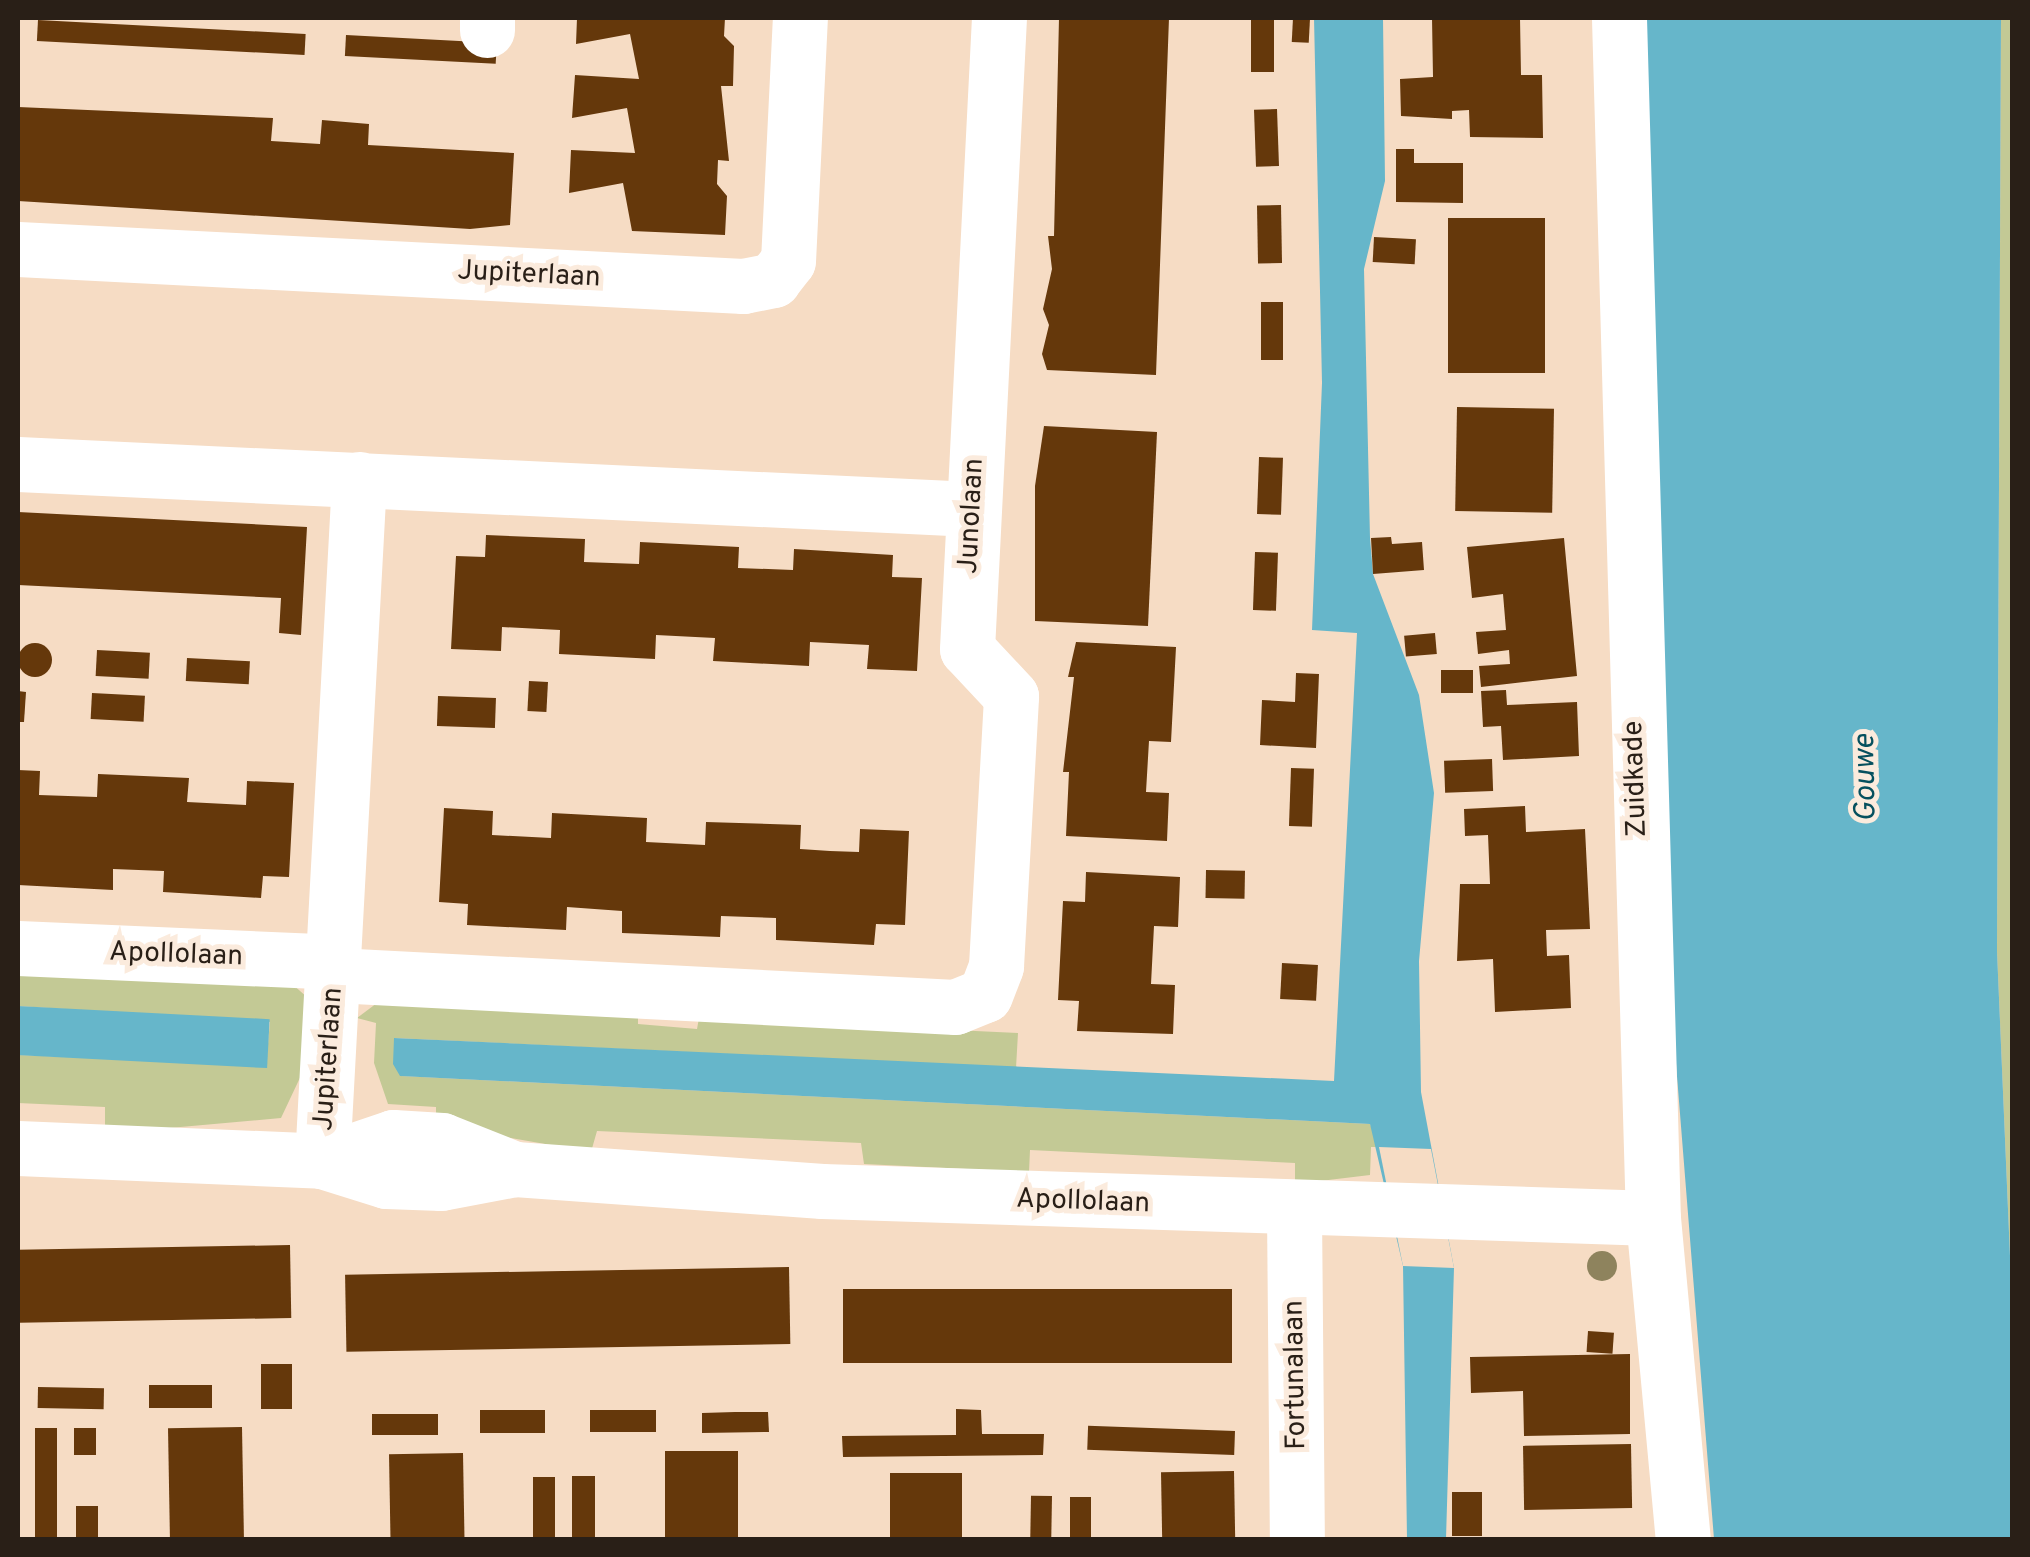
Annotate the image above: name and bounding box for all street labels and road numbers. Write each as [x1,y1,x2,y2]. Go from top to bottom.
street label: Jupiterlaan [456,254,602,296]
street label: Junolaan [952,457,992,575]
street label: Zuidkade [1617,720,1655,838]
street label: Apollolaan [108,936,244,974]
street label: Jupiterlaan [307,986,351,1132]
street label: Apollolaan [1015,1183,1151,1221]
street label: Fortunalaan [1278,1300,1314,1450]

